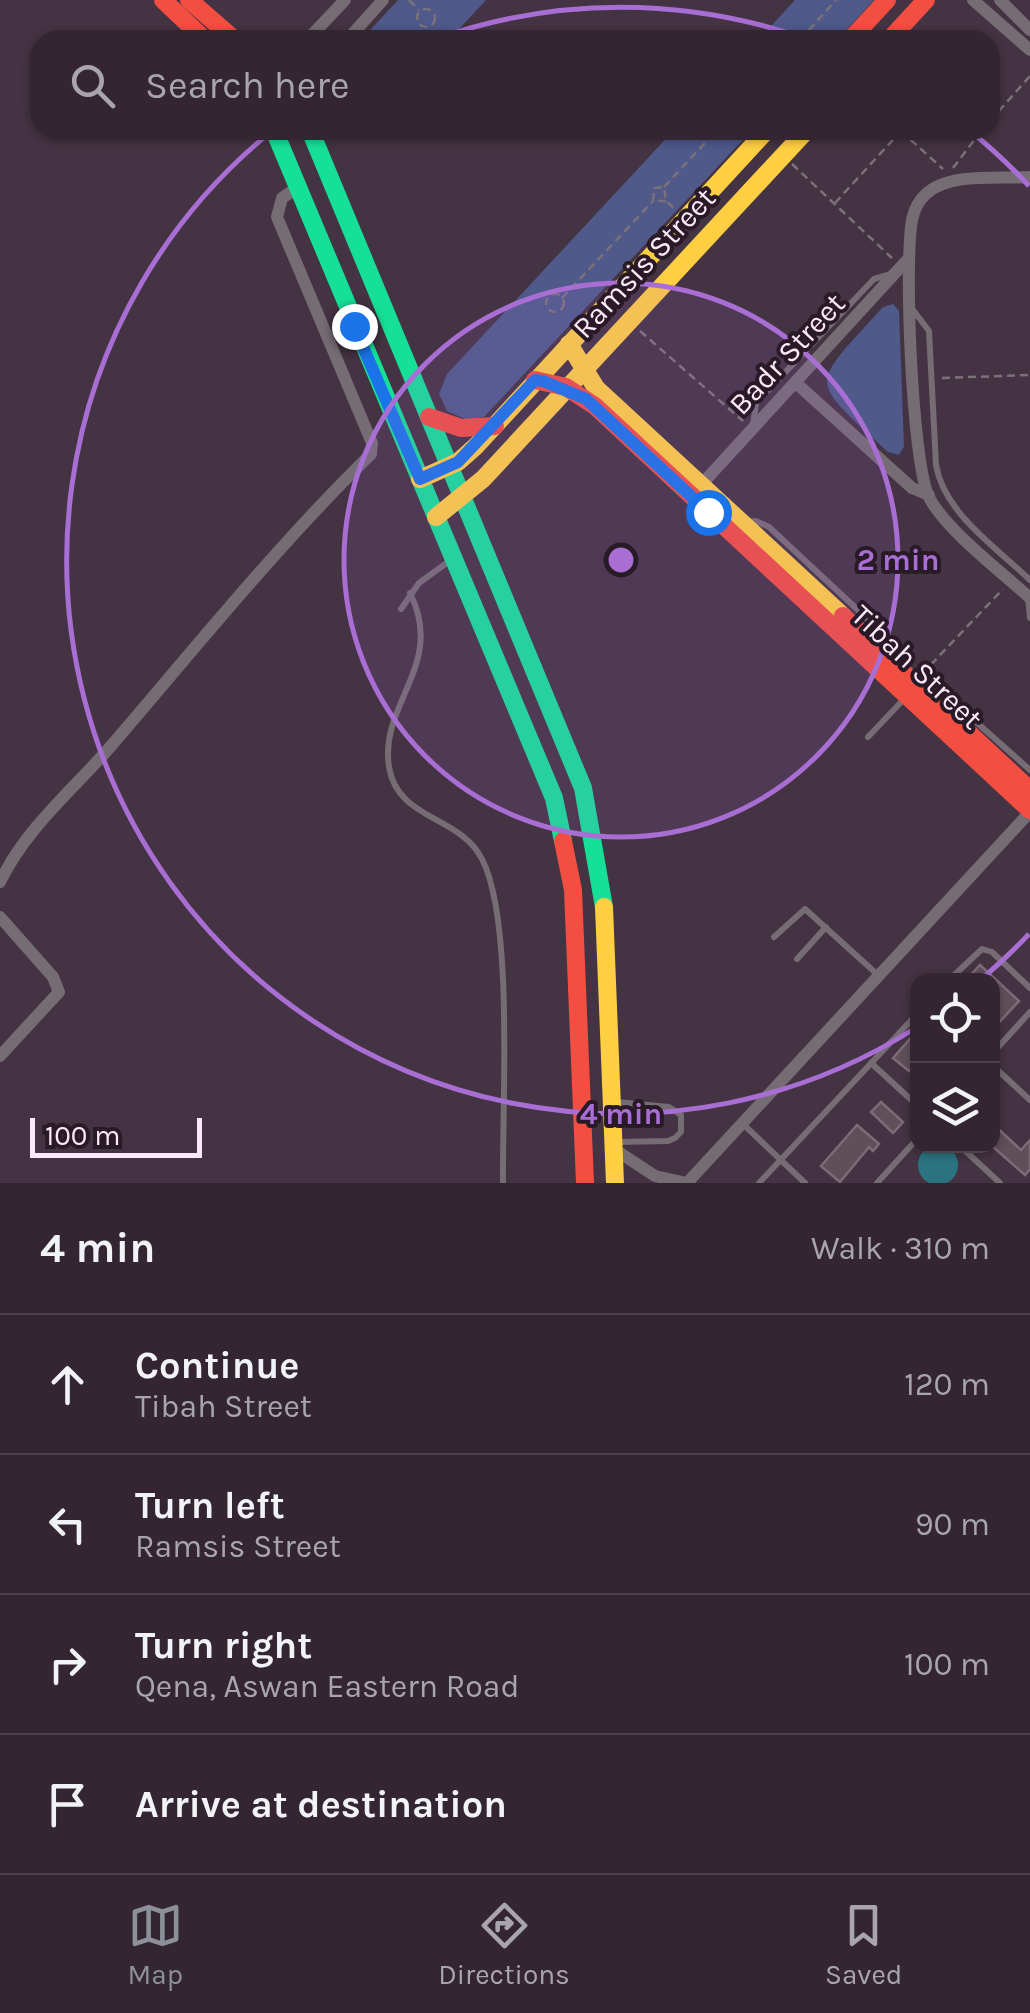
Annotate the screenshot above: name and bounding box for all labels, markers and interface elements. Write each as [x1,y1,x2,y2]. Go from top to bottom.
search box [30,30,1000,140]
icon: search [65,58,120,113]
text: Search here [145,63,349,108]
street label: Ramsis Street [565,180,723,346]
street label: Badr Street [722,286,852,422]
route end [332,304,378,350]
route start [686,490,732,536]
centre of rings [603,542,639,578]
text: 2 min [857,542,939,578]
street label: Tibah Street [844,597,990,737]
map controls [910,973,1000,1153]
button: locate [910,973,1000,1063]
button: layers [910,1063,1000,1153]
text: 4 min [580,1096,662,1132]
scale bar [30,1113,202,1158]
text: 100 m [45,1119,120,1152]
text: 4 min [40,1223,155,1273]
text: Walk · 310 m [811,1230,990,1267]
text: Continue [135,1343,299,1388]
icon: ahead [40,1357,95,1412]
text: 120 m [904,1366,990,1403]
text: Tibah Street [135,1388,312,1425]
text: Turn left [135,1483,285,1528]
icon: left [40,1497,95,1552]
text: 90 m [915,1506,990,1543]
text: Ramsis Street [135,1528,341,1565]
text: Turn right [135,1623,312,1668]
icon: right [40,1637,95,1692]
text: 100 m [904,1646,990,1683]
text: Qena, Aswan Eastern Road [135,1668,519,1705]
icon: arrive [40,1777,95,1832]
text: Arrive at destination [135,1782,507,1827]
tab: Map [128,1898,183,1991]
tab: Directions [438,1898,570,1991]
tab: Saved [825,1898,902,1991]

